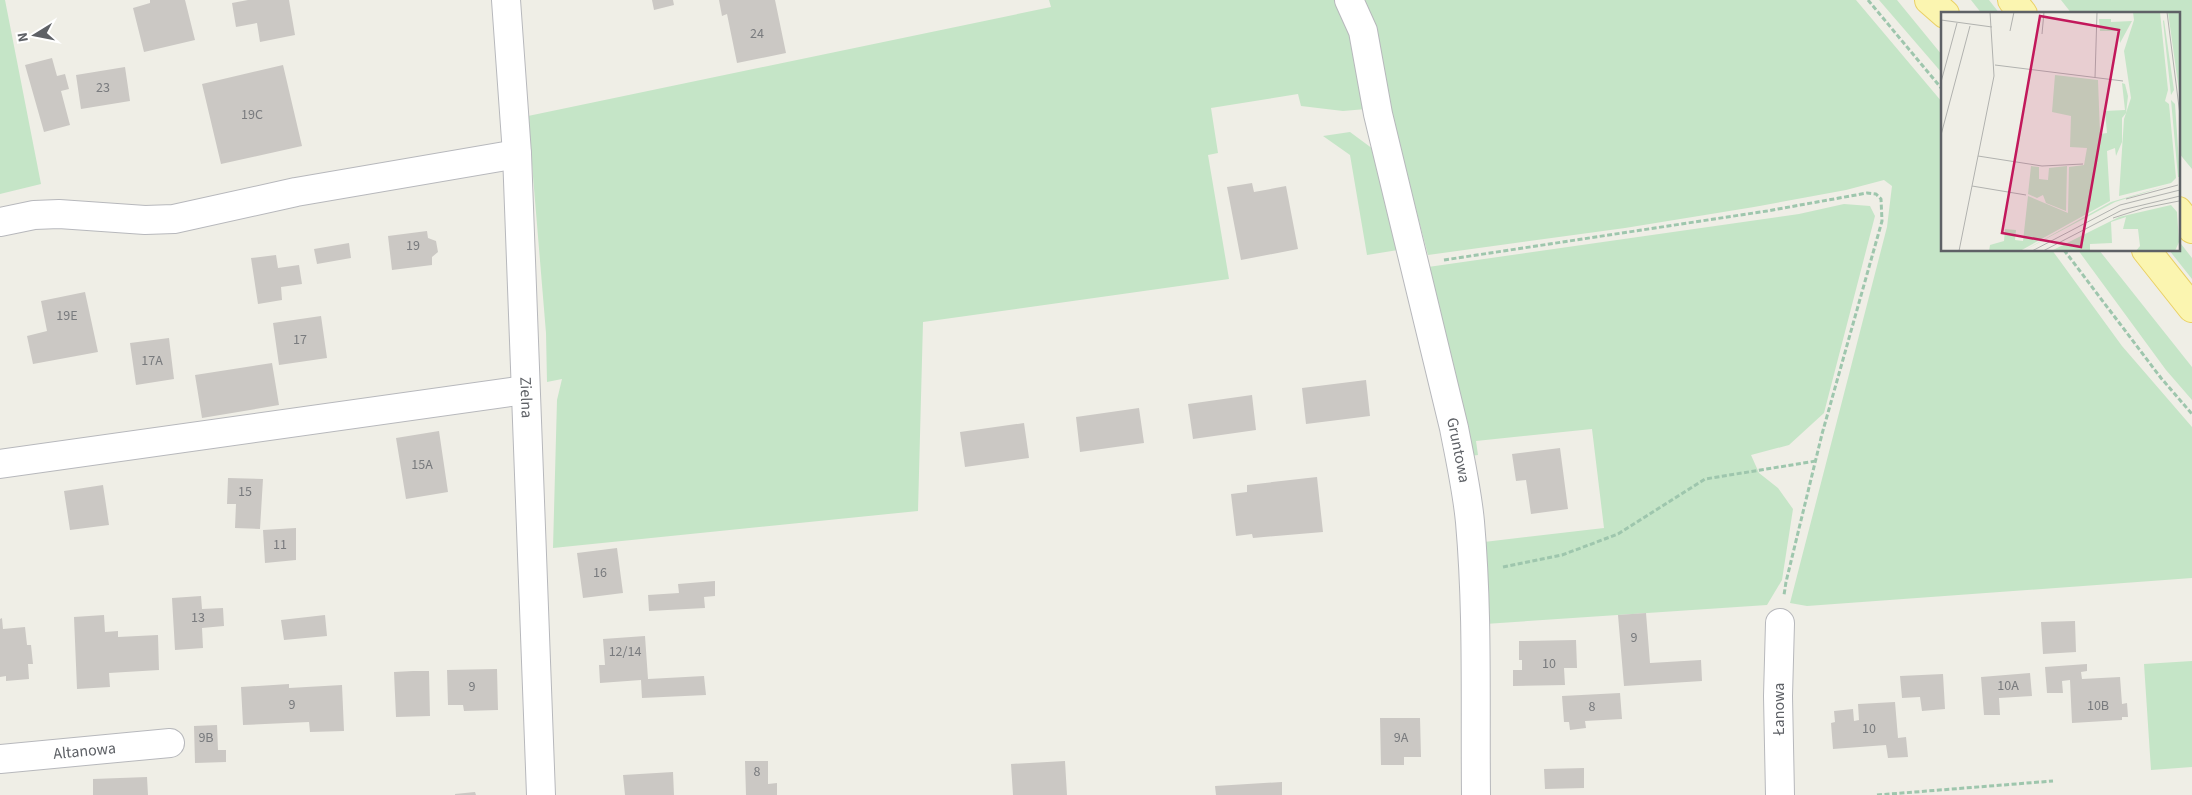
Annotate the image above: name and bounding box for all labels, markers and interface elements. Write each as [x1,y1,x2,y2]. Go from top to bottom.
north arrow [10,10,60,60]
inset map [1941,12,2180,251]
house number: 24 [750,24,764,44]
text: N [13,31,34,43]
house number: 23 [96,78,110,98]
house number: 19C [241,105,263,125]
house number: 19 [406,236,420,256]
house number: 19E [56,306,78,326]
house number: 17 [293,330,307,350]
house number: 17A [141,351,163,371]
street label: Zielna [514,376,538,419]
street label: Gruntowa [1441,415,1475,485]
house number: 15A [411,455,433,475]
house number: 15 [238,482,252,502]
house number: 11 [273,535,287,555]
house number: 16 [593,563,607,583]
house number: 13 [191,608,205,628]
house number: 9 [1631,628,1638,648]
house number: 12/14 [609,642,641,662]
house number: 10 [1542,654,1556,674]
house number: 10A [1997,676,2019,696]
house number: 9 [469,677,476,697]
street label: Łanowa [1768,683,1790,736]
house number: 9 [289,695,296,715]
house number: 10B [2087,696,2109,716]
house number: 8 [1589,697,1596,717]
house number: 10 [1862,719,1876,739]
house number: 9B [198,728,214,748]
house number: 9A [1394,728,1409,748]
street label: Altanowa [52,737,117,765]
house number: 8 [754,762,761,782]

